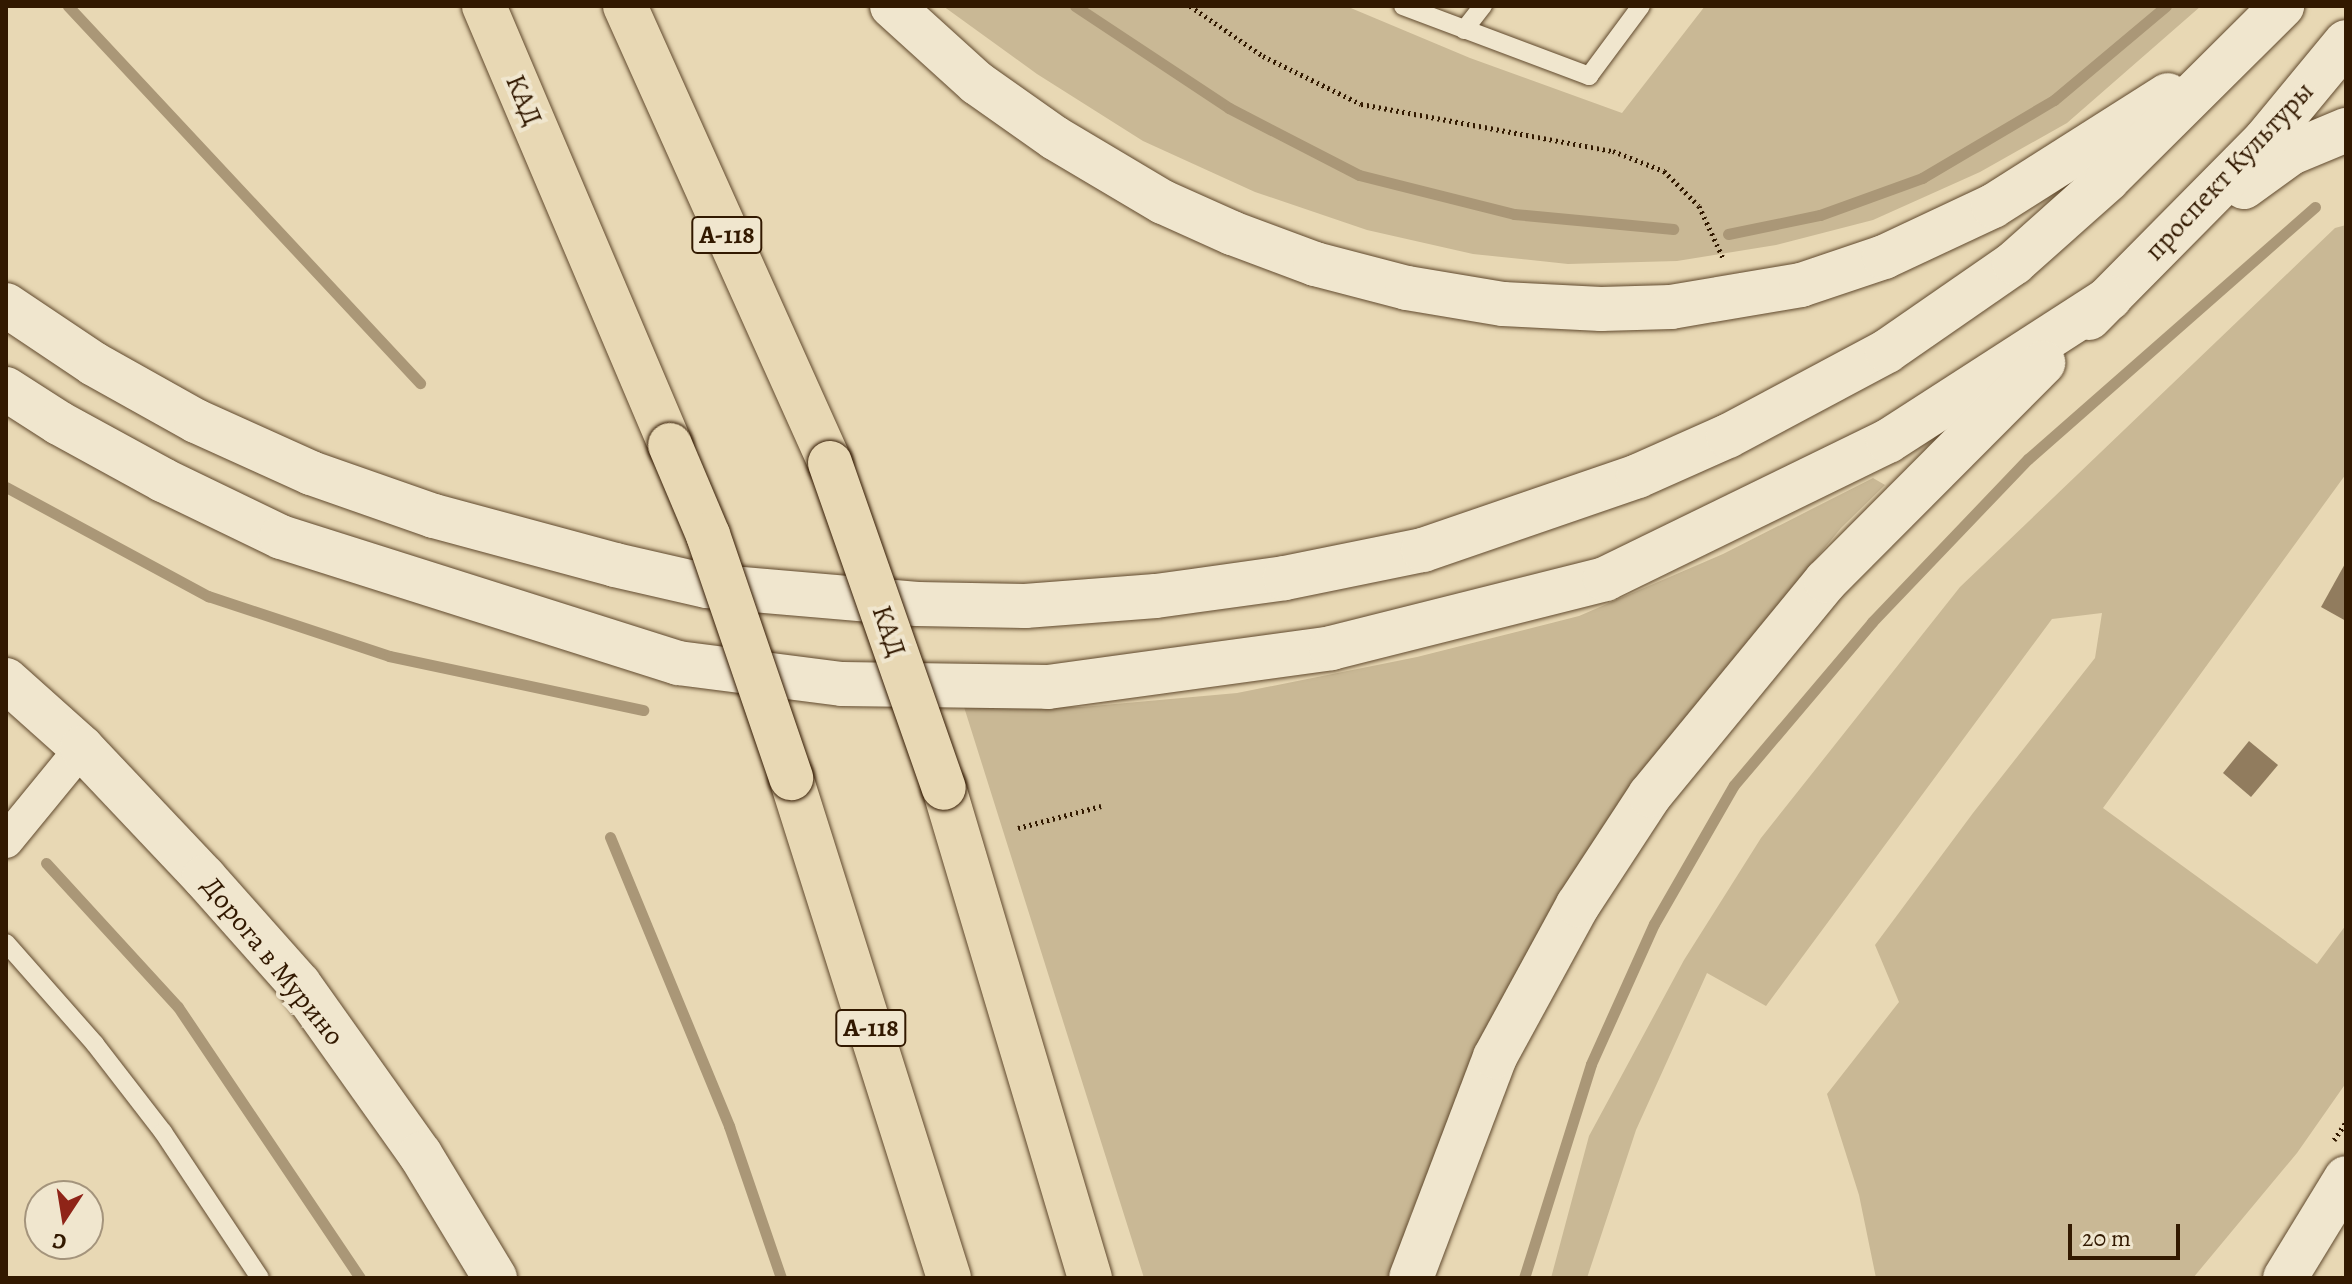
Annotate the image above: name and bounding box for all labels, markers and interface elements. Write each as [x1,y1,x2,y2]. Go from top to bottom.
street label: КАД [498,69,550,131]
street label: проспект Культуры [2137,75,2321,267]
road number: А-118 [691,213,763,257]
street label: КАД [865,601,913,661]
street label: Дорога в Мурино [195,870,351,1052]
road number: А-118 [835,1006,907,1050]
north arrow [24,1180,104,1260]
scale bar [2072,1208,2184,1258]
text: 20 m [2082,1222,2131,1254]
text: С [50,1225,69,1258]

